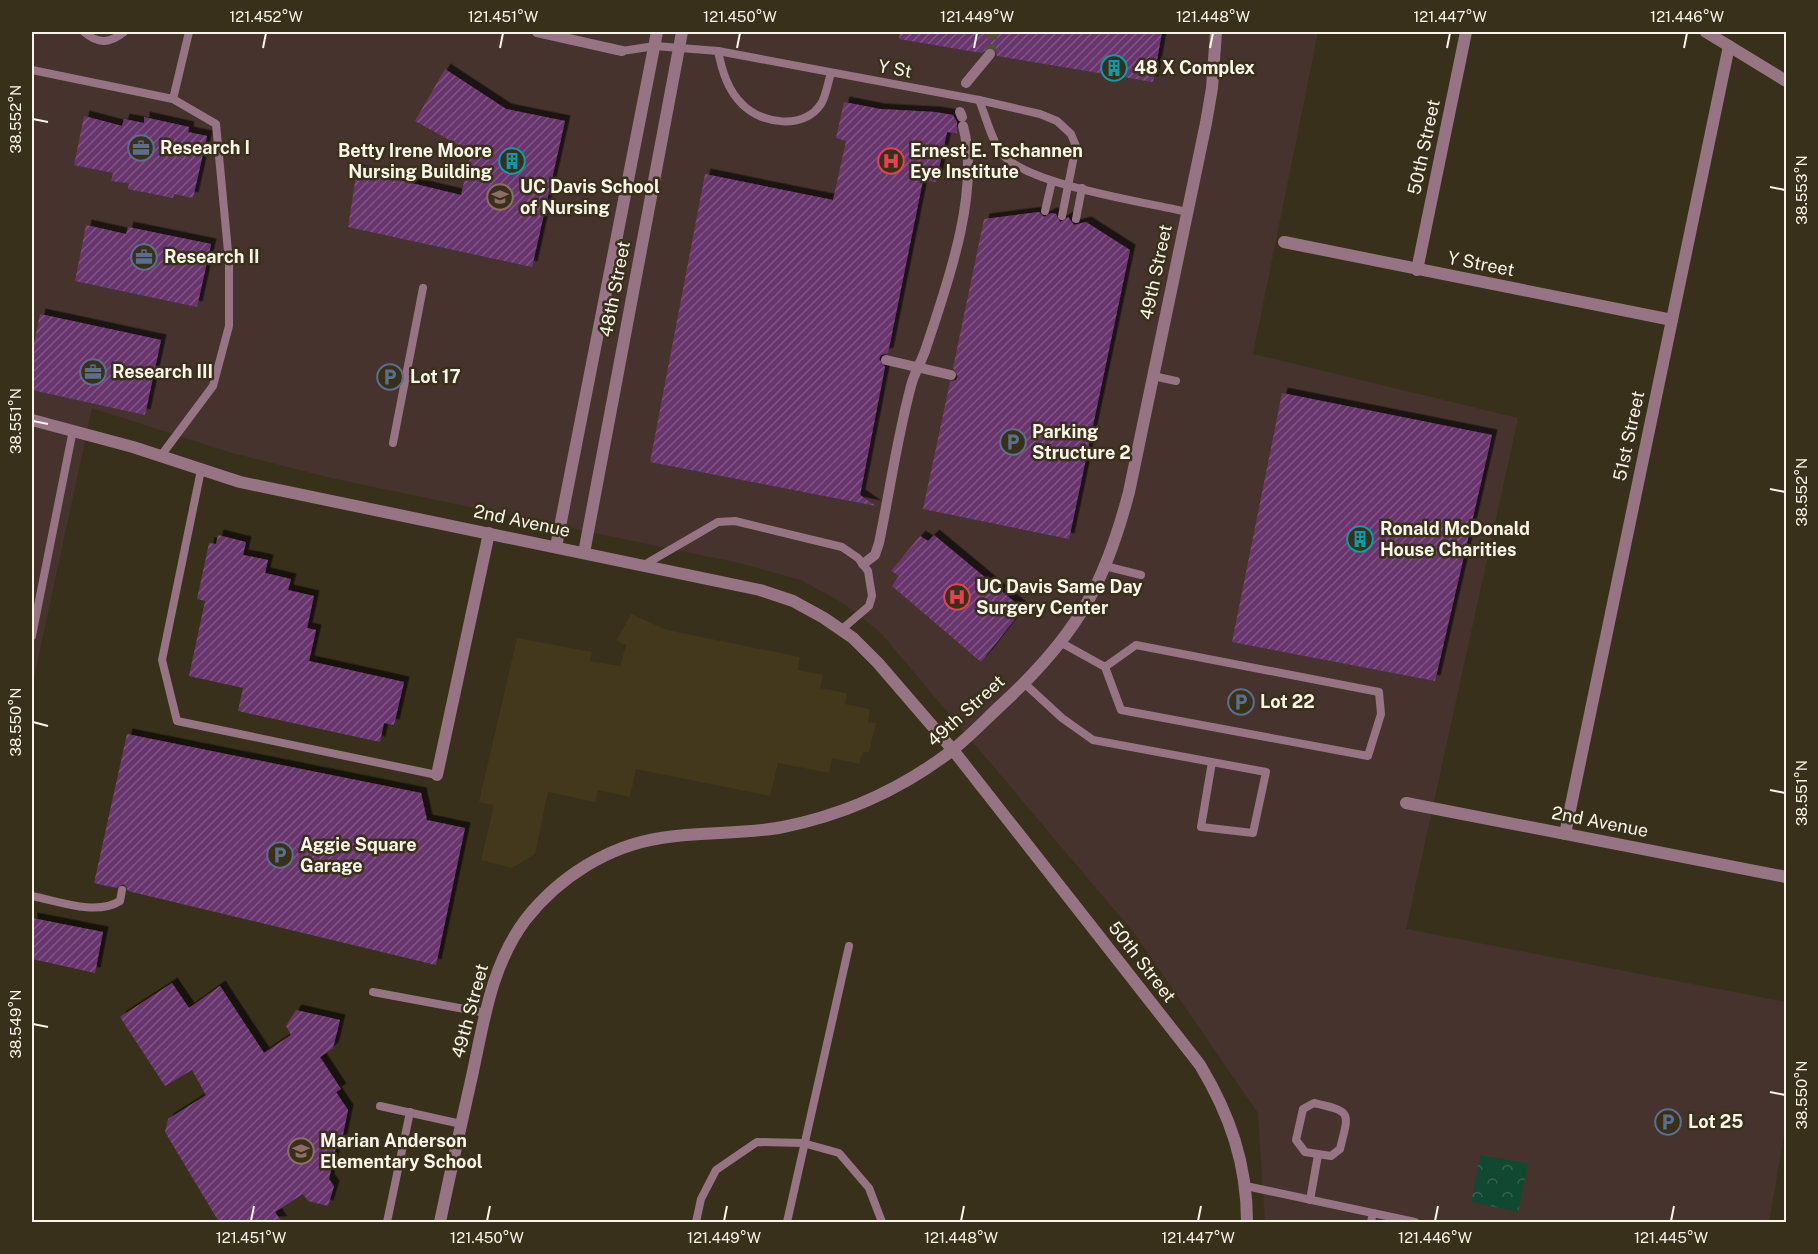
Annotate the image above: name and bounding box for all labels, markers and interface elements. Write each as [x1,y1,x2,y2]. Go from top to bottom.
text: 121.452°W [229,8,303,25]
text: 121.451°W [468,8,538,25]
text: 121.450°W [703,8,777,25]
text: 121.449°W [940,8,1014,25]
text: 121.448°W [1176,8,1250,25]
text: 121.447°W [1413,8,1487,25]
text: 121.446°W [1650,8,1724,25]
building icon: 48 X Complex [1099,53,1129,83]
street label: Y St [877,55,914,82]
place label: 48 X Complex [1134,57,1255,78]
text: 38.552°N [7,85,24,153]
street label: 50th Street [1403,97,1444,196]
office icon: Research I [126,133,156,163]
place label: Research I [160,137,250,158]
place label: Betty Irene Moore Nursing Building [338,140,492,182]
place label: Ernest E. Tschannen Eye Institute [910,140,1083,182]
building icon: Betty Irene Moore Nursing Building [497,146,527,176]
hospital icon: Ernest E. Tschannen Eye Institute [876,146,906,176]
text: 38.553°N [1793,155,1810,225]
place label: UC Davis School of Nursing [520,176,660,218]
school or university icon: UC Davis School of Nursing [485,182,515,212]
street label: 49th Street [1135,222,1176,321]
street label: 48th Street [595,239,634,339]
office icon: Research II [129,242,159,272]
place label: Research II [164,246,260,267]
street label: Y Street [1446,247,1516,280]
office icon: Research III [78,357,108,387]
place label: Research III [112,361,213,382]
parking icon: Lot 17 [375,362,405,392]
place label: Lot 17 [410,366,461,387]
text: 38.551°N [7,388,24,454]
street label: 51st Street [1609,389,1648,483]
place label: Parking Structure 2 [1032,421,1131,463]
parking icon: Parking Structure 2 [998,427,1028,457]
text: 38.552°N [1793,458,1810,526]
street label: 2nd Avenue [472,500,572,541]
place label: Ronald McDonald House Charities [1380,518,1530,560]
building icon: Ronald McDonald House Charities [1345,524,1375,554]
place label: UC Davis Same Day Surgery Center [976,576,1142,618]
hospital icon: UC Davis Same Day Surgery Center [942,582,972,612]
street label: 49th Street [923,670,1009,751]
text: 38.550°N [7,687,24,757]
parking icon: Lot 22 [1226,687,1256,717]
place label: Lot 22 [1260,691,1315,712]
text: 38.551°N [1793,760,1810,826]
street label: 2nd Avenue [1550,802,1650,841]
place label: Aggie Square Garage [300,834,417,876]
parking icon: Aggie Square Garage [265,840,295,870]
street label: 50th Street [1104,917,1180,1006]
street label: 49th Street [447,961,492,1060]
text: 38.549°N [7,989,24,1059]
text: 38.550°N [1793,1060,1810,1130]
parking icon: Lot 25 [1653,1107,1683,1137]
place label: Lot 25 [1688,1111,1743,1132]
place label: Marian Anderson Elementary School [320,1130,483,1172]
school or university icon: Marian Anderson Elementary School [286,1136,316,1166]
text: 121.451°W [216,1229,286,1246]
text: 121.450°W [450,1229,524,1246]
text: 121.449°W [687,1229,761,1246]
text: 121.448°W [924,1229,998,1246]
text: 121.447°W [1161,1229,1235,1246]
text: 121.446°W [1398,1229,1472,1246]
text: 121.445°W [1634,1229,1708,1246]

